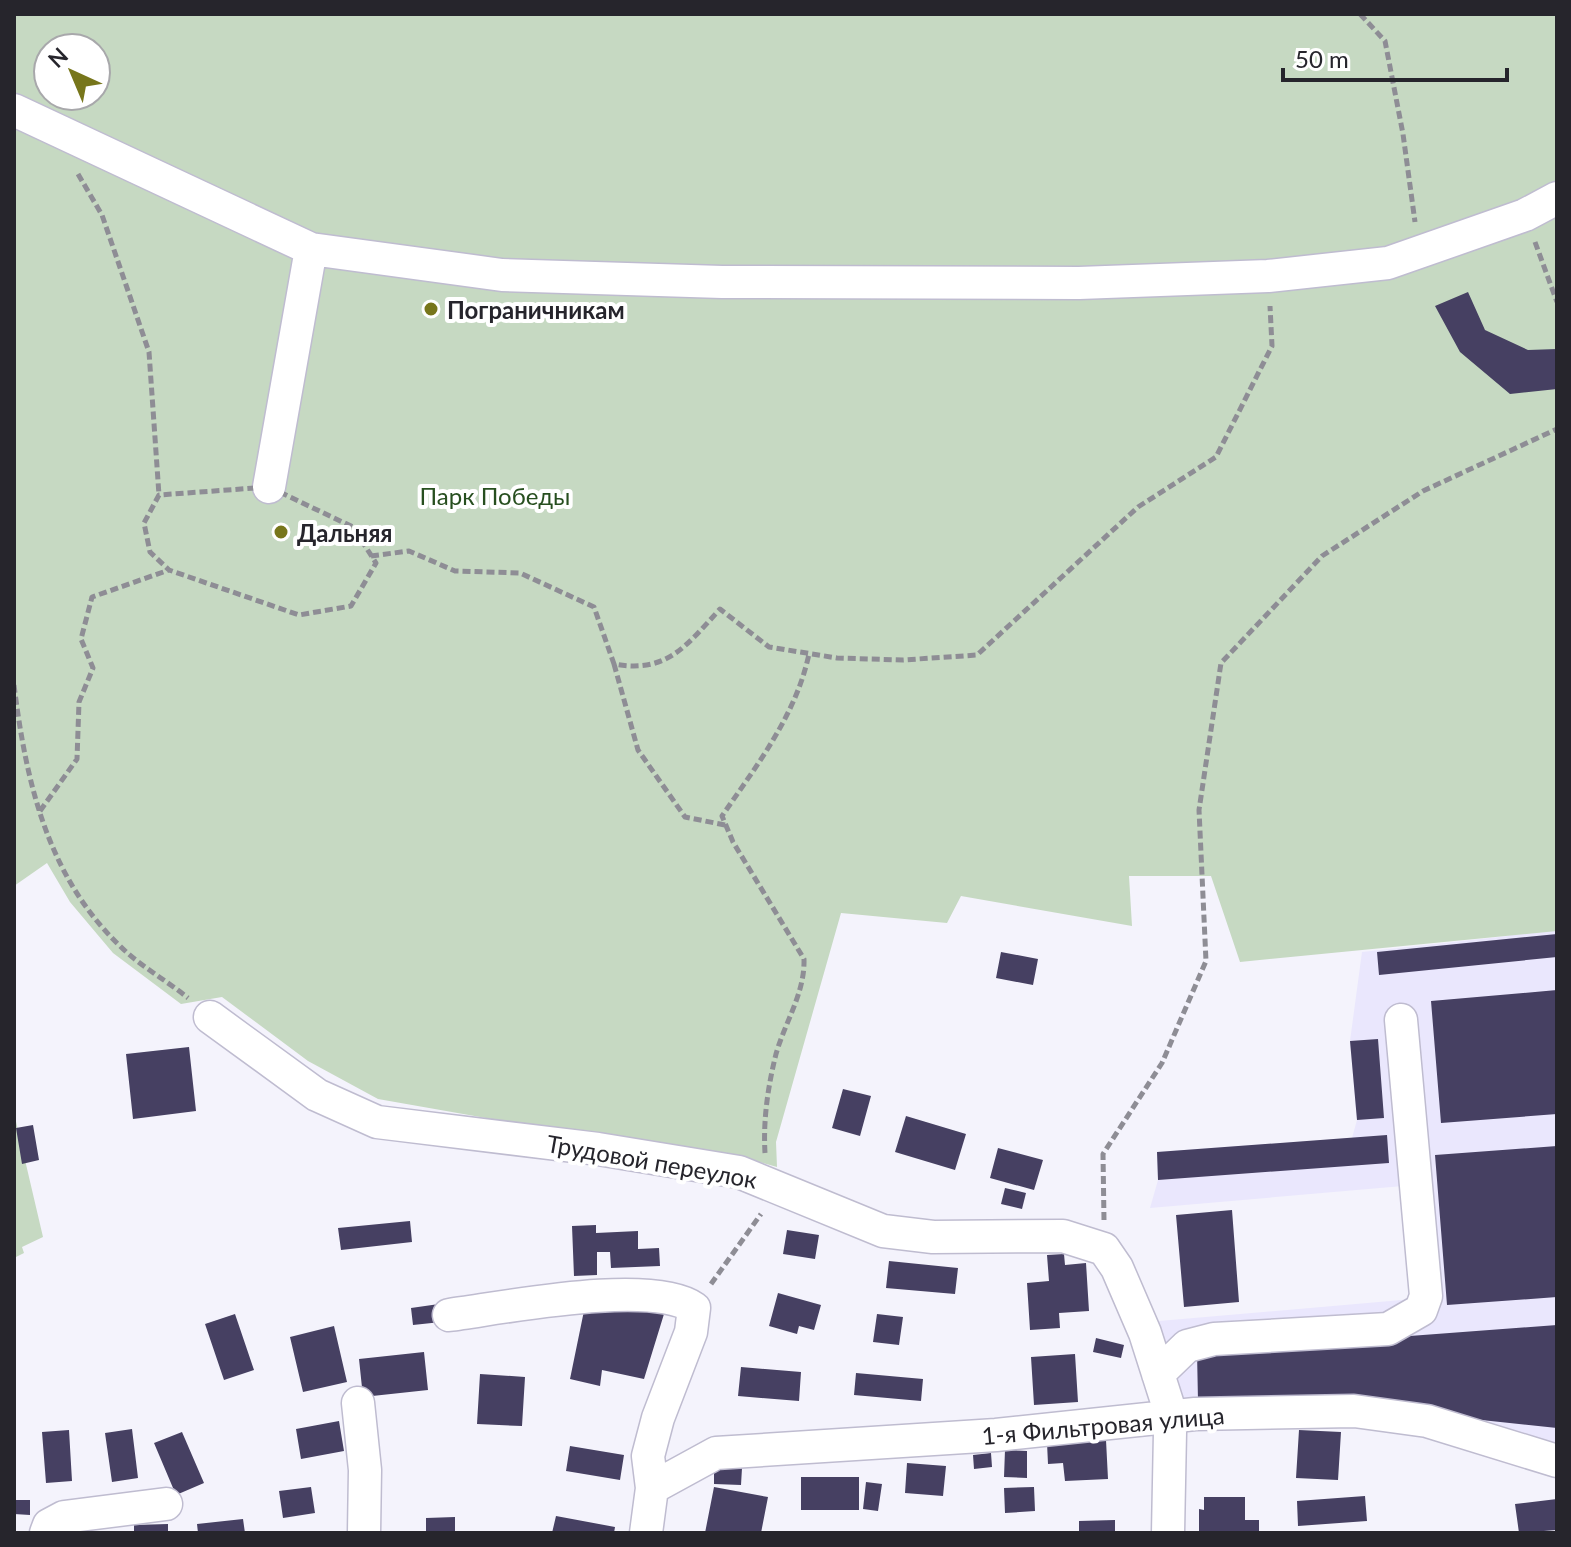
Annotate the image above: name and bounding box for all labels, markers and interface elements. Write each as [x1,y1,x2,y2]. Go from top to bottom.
north arrow [32,32,112,112]
scale bar [1283,32,1507,82]
text: N [42,42,73,73]
text: 50 m [1295,44,1349,73]
place label: Пограничникам [447,295,625,324]
marker: Пограничникам [422,300,440,318]
park label: Парк Победы [420,481,570,510]
place label: Дальняя [297,518,393,547]
marker: Дальняя [272,523,290,541]
street label: Трудовой переулок [545,1128,760,1194]
street label: 1-я Фильтровая улица [980,1400,1226,1450]

